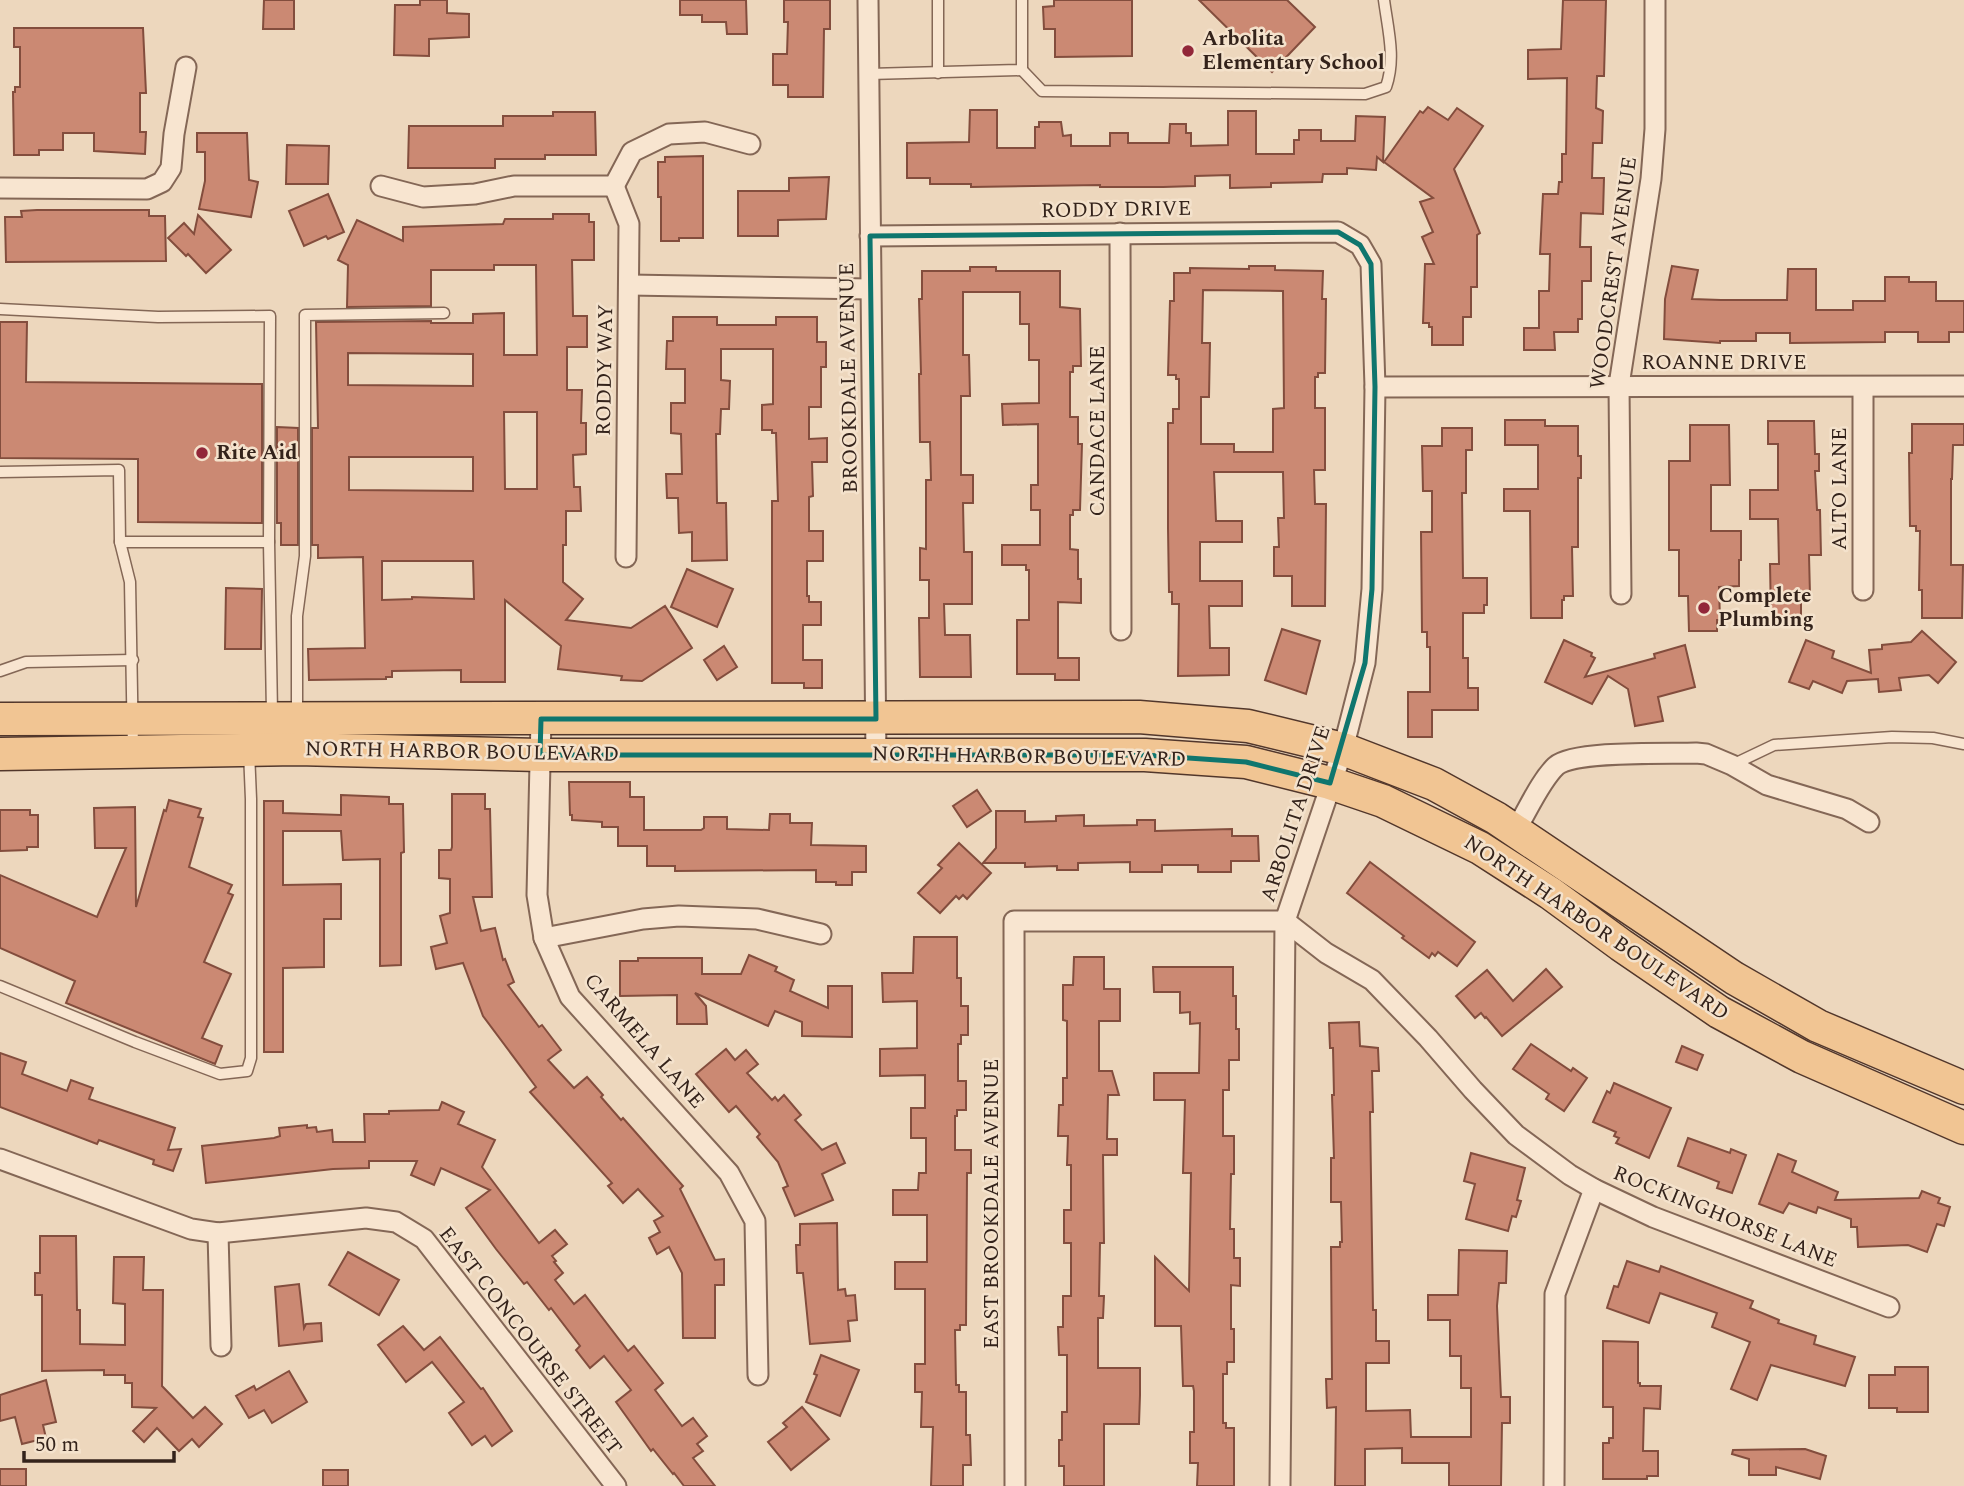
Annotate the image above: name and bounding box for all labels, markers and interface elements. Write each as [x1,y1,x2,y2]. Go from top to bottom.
place label: Arbolita Elementary School [1202,23,1385,79]
marker: Arbolita Elementary School [1180,43,1196,59]
street label: WOODCREST AVENUE [1582,155,1646,391]
street label: RODDY DRIVE [1041,193,1191,227]
street label: BROOKDALE AVENUE [831,262,867,494]
street label: RODDY WAY [588,304,622,436]
street label: CANDACE LANE [1082,346,1114,516]
street label: ROANNE DRIVE [1641,347,1807,379]
street label: ALTO LANE [1824,427,1856,551]
place label: Rite Aid [216,437,297,469]
marker: Rite Aid [194,445,210,461]
place label: Complete Plumbing [1718,580,1814,636]
marker: Complete Plumbing [1696,600,1712,616]
street label: ARBOLITA DRIVE [1252,722,1340,906]
street label: NORTH HARBOR BOULEVARD [305,733,619,771]
street label: NORTH HARBOR BOULEVARD [872,738,1186,776]
street label: NORTH HARBOR BOULEVARD [1457,827,1735,1029]
street label: CARMELA LANE [576,966,712,1116]
street label: EAST BROOKDALE AVENUE [976,1059,1008,1349]
street label: ROCKINGHORSE LANE [1608,1157,1842,1277]
street label: EAST CONCOURSE STREET [430,1220,630,1462]
scale bar [24,1420,175,1464]
text: 50 m [35,1429,79,1461]

